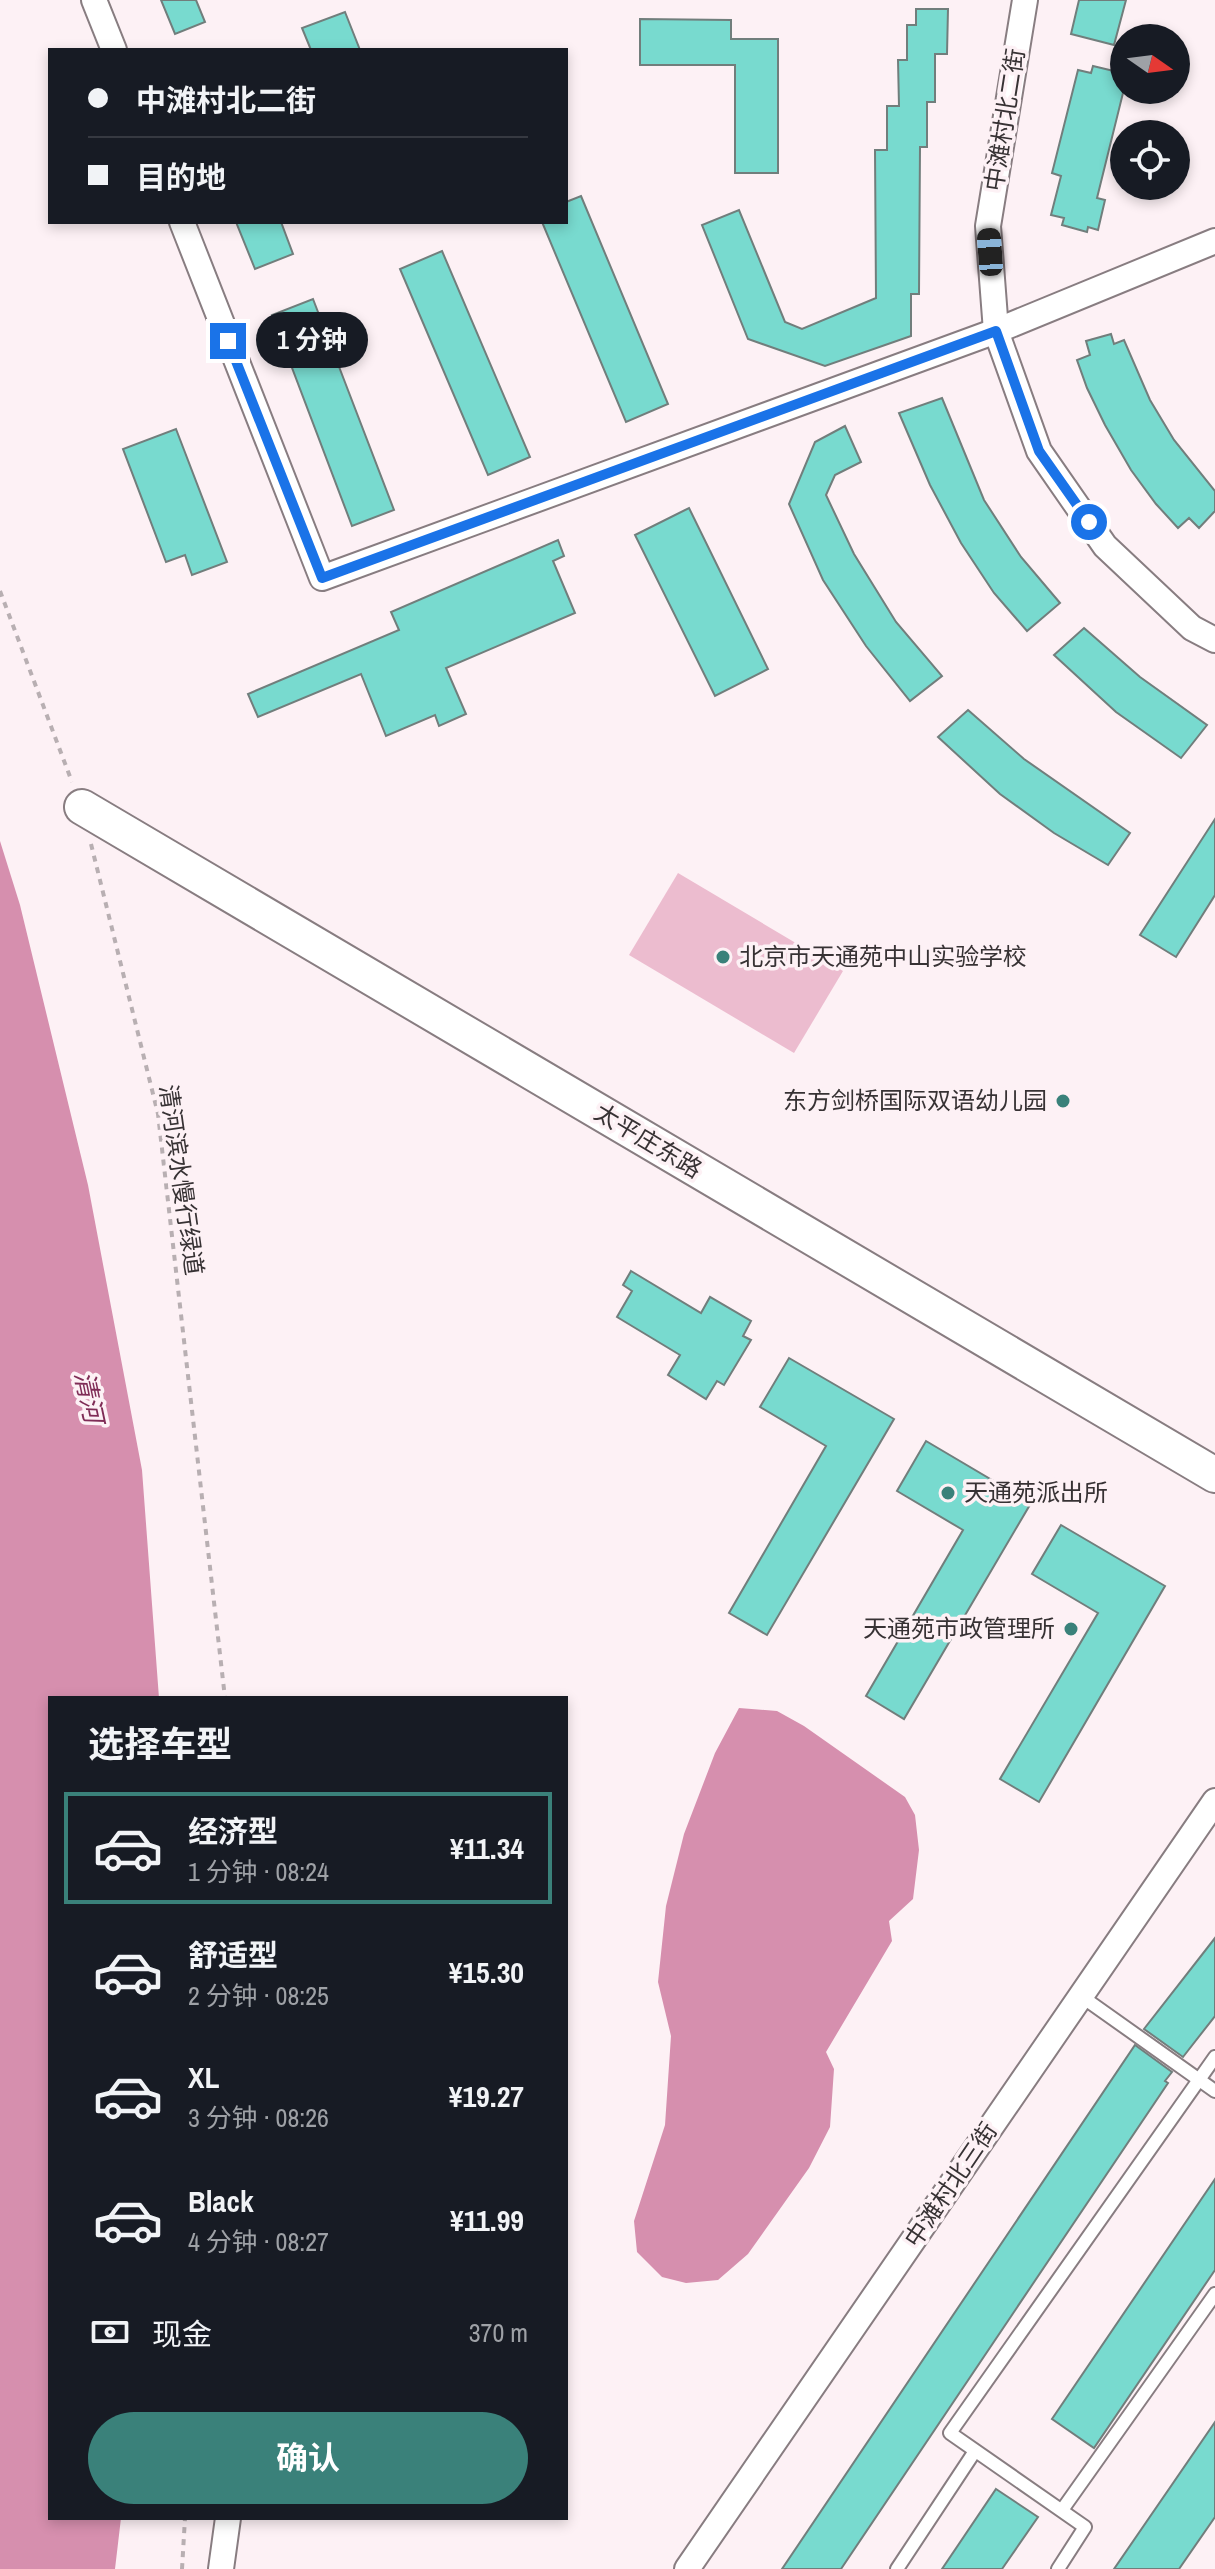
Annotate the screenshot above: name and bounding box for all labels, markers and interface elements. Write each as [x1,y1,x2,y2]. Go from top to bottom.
north arrow [1110,24,1190,104]
map controls [1110,24,1190,200]
street label: 中滩村北二街 [977,46,1031,193]
text: 中滩村北二街 [136,80,316,120]
button: locate [1110,120,1190,200]
text: 目的地 [136,157,226,197]
car [976,227,1004,277]
callout: 1 分钟 [256,313,368,369]
text: 1 分钟 [277,322,347,357]
route end [210,323,246,359]
route start [1071,504,1107,540]
place label: 北京市天通苑中山实验学校 [739,940,1027,972]
marker: 北京市天通苑中山实验学校 [714,948,732,966]
street label: 清河滨水慢行绿道 [153,1083,211,1277]
place label: 东方剑桥国际双语幼儿园 [783,1084,1047,1116]
marker: 东方剑桥国际双语幼儿园 [1054,1092,1072,1110]
street label: 太平庄东路 [589,1096,708,1185]
water label: 清河 [67,1368,113,1431]
place label: 天通苑派出所 [964,1476,1108,1508]
marker: 天通苑派出所 [939,1484,957,1502]
place label: 天通苑市政管理所 [863,1612,1055,1644]
marker: 天通苑市政管理所 [1062,1620,1080,1638]
text: 选择车型 [88,1720,232,1768]
text: 经济型 [188,1811,278,1851]
icon: car [92,1812,164,1884]
text: ¥11.34 [450,1828,524,1868]
text: 1 分钟 · 08:24 [188,1854,329,1889]
text: 舒适型 [188,1935,278,1975]
icon: car [92,1936,164,2008]
text: ¥15.30 [449,1952,524,1992]
text: 2 分钟 · 08:25 [188,1978,329,2013]
text: XL [188,2057,219,2097]
icon: car [92,2060,164,2132]
text: ¥19.27 [449,2076,524,2116]
text: 3 分钟 · 08:26 [188,2100,329,2135]
street label: 中滩村北三街 [897,2116,1004,2253]
text: Black [188,2181,254,2221]
icon: car [92,2184,164,2256]
text: ¥11.99 [450,2200,524,2240]
text: 4 分钟 · 08:27 [188,2224,329,2259]
icon: cash [88,2310,132,2354]
text: 现金 [152,2314,212,2354]
text: 370 m [469,2315,528,2350]
button: 确认 [88,2412,528,2504]

